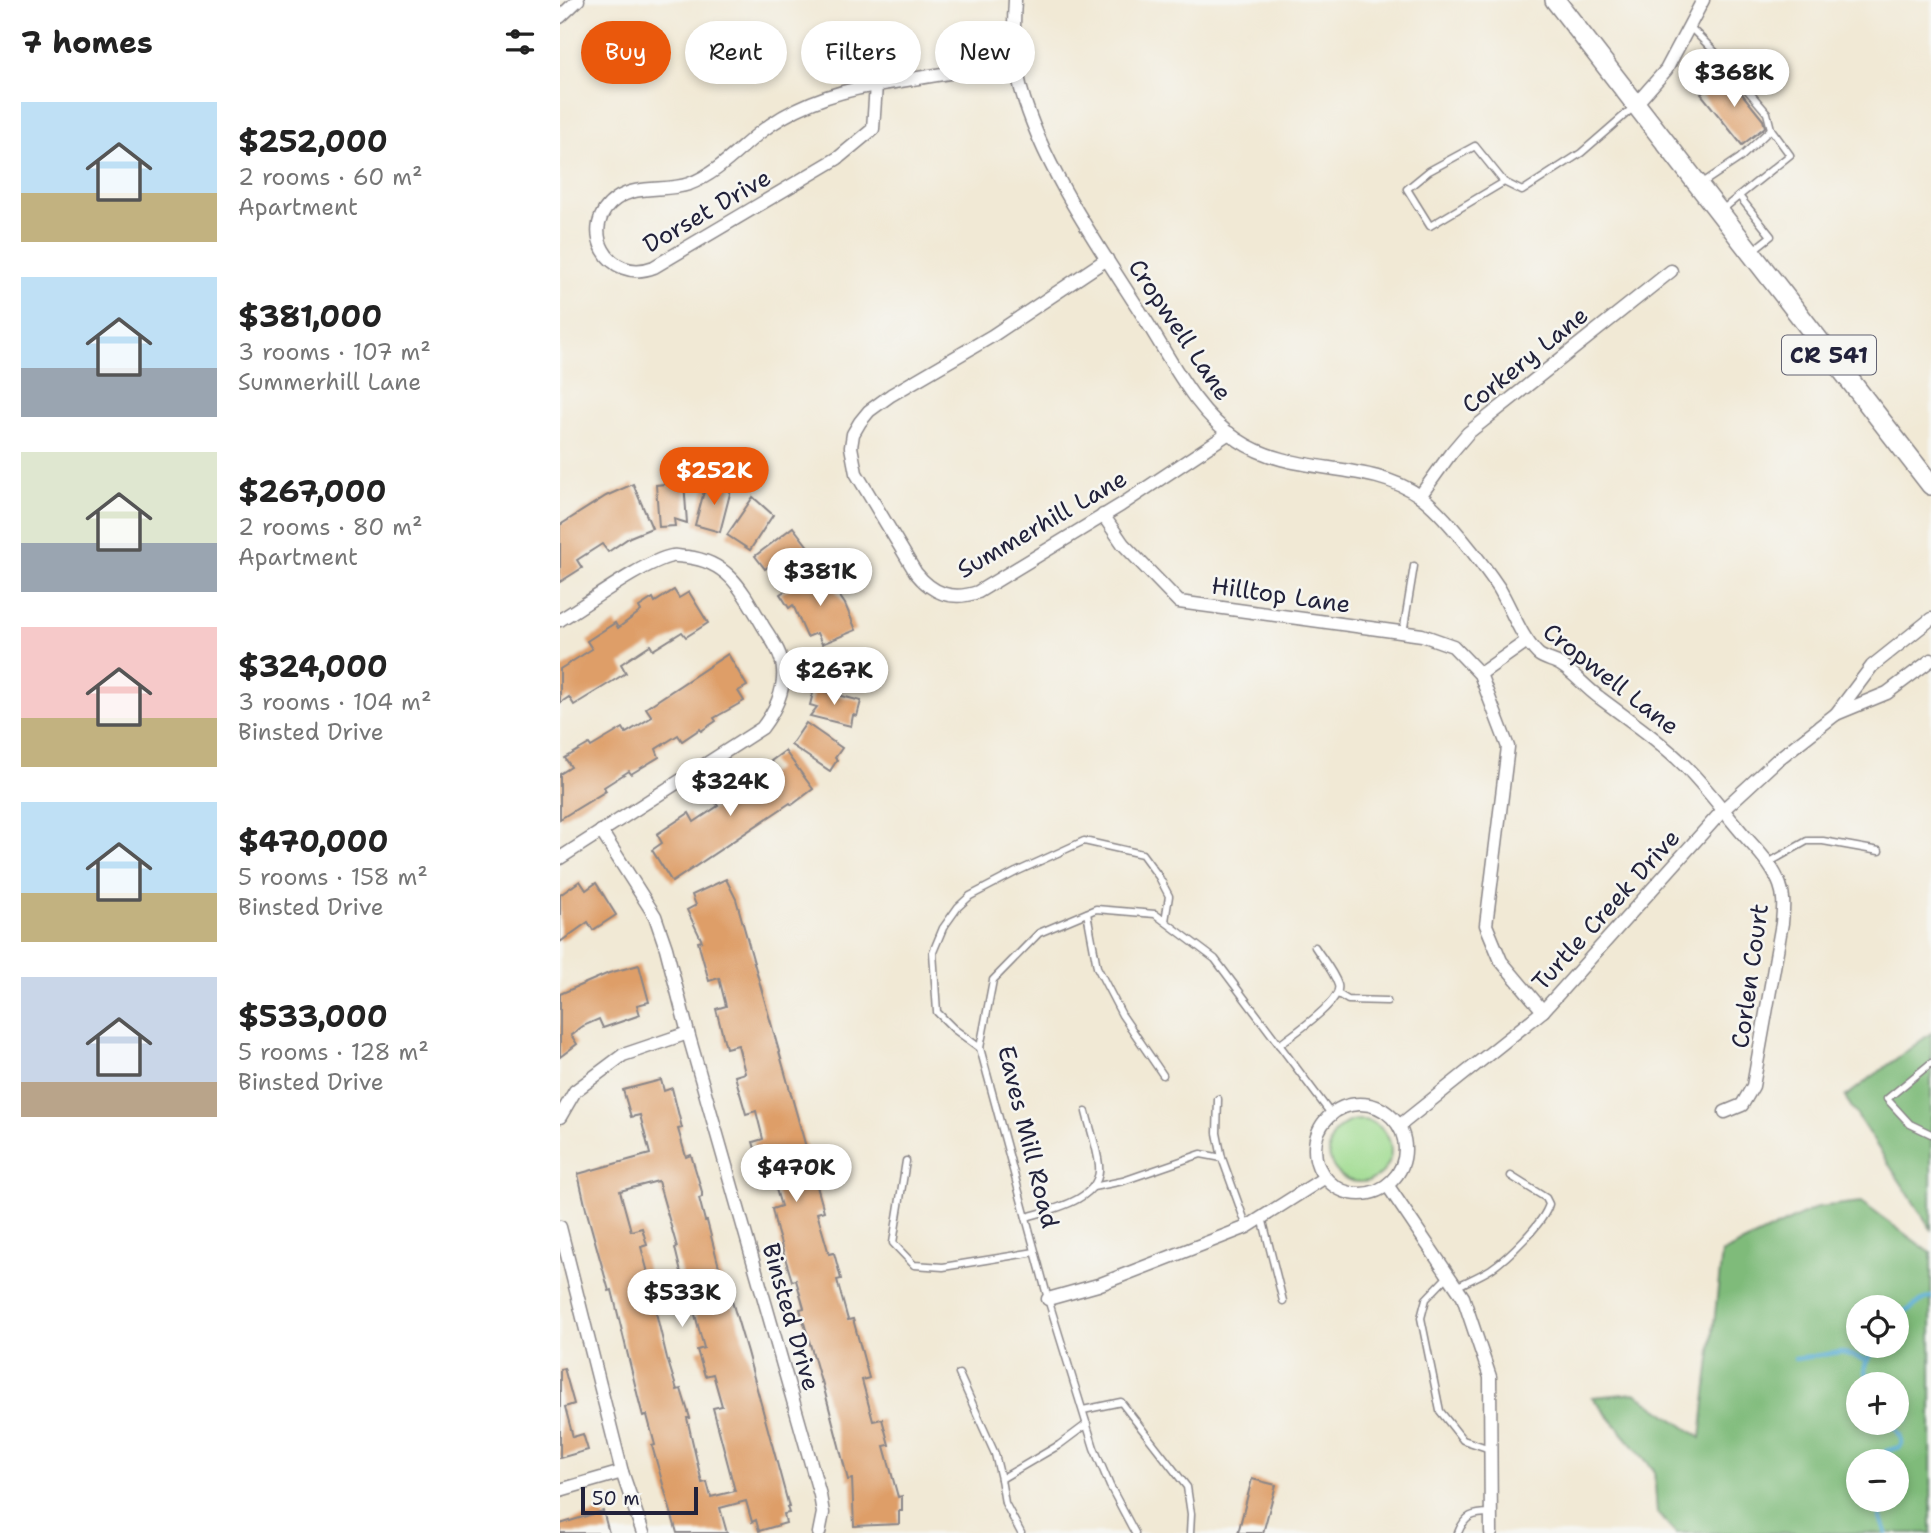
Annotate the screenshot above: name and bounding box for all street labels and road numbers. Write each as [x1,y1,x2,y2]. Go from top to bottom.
street label: Dorset Drive [637,161,777,261]
street label: Cropwell Lane [1121,253,1239,407]
street label: Corkery Lane [1455,299,1595,421]
road number: CR 541 [1782,336,1876,374]
street label: Summerhill Lane [951,462,1133,586]
street label: Hilltop Lane [1209,569,1353,621]
street label: Cropwell Lane [1536,616,1686,742]
street label: Turtle Creek Drive [1525,822,1687,998]
street label: Corlen Court [1724,902,1776,1050]
street label: Eaves Mill Road [990,1043,1066,1231]
street label: Binsted Drive [755,1239,827,1395]

